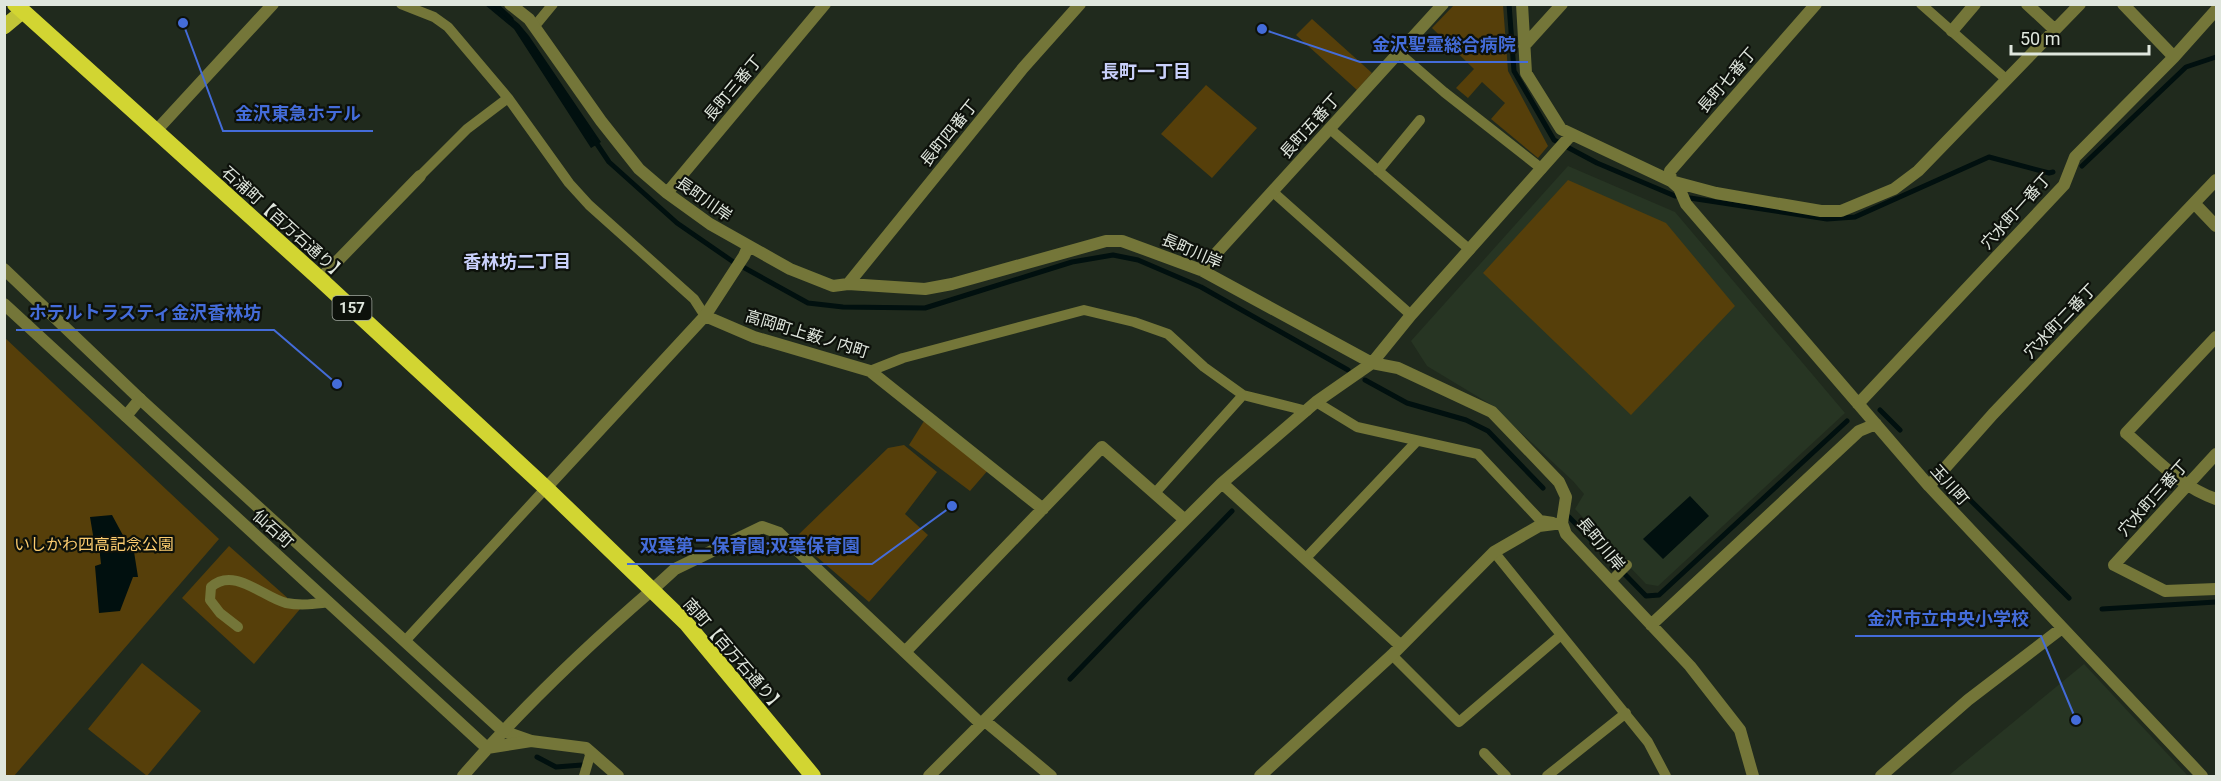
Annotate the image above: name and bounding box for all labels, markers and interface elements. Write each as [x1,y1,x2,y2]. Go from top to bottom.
scale bar [2011,18,2149,56]
callout: 金沢聖霊総合病院 [1360,26,1528,62]
text: 50 m [2020,28,2060,49]
text: 金沢聖霊総合病院 [1372,34,1516,55]
street label: 長町七番丁 [1694,44,1760,116]
street label: 長町三番丁 [700,51,766,125]
district label: 長町一丁目 [1101,61,1191,82]
street label: 長町五番丁 [1276,90,1344,162]
callout: 金沢東急ホテル [223,95,373,131]
street label: 長町四番丁 [916,96,982,170]
text: 金沢東急ホテル [235,103,361,124]
street label: 石浦町【百万石通り】 [218,162,350,284]
street label: 穴水町一番丁 [1977,169,2055,253]
street label: 長町川岸 [672,173,736,225]
street label: 長町川岸 [1159,230,1225,272]
district label: 香林坊二丁目 [463,251,571,272]
street label: 穴水町二番丁 [2020,280,2100,362]
callout: ホテルトラスティ金沢香林坊 [16,294,274,330]
road number: 157 [332,296,372,320]
text: ホテルトラスティ金沢香林坊 [29,302,261,323]
street label: 高岡町上薮ノ内町 [743,306,871,362]
street label: 穴水町三番丁 [2114,456,2192,540]
street label: 玉川町 [1927,461,1973,509]
street label: 仙石町 [249,506,297,552]
street label: 長町川岸 [1573,513,1629,575]
callout: 双葉第二保育園;双葉保育園 [627,528,872,564]
park label: いしかわ四高記念公園 [14,535,174,554]
text: 双葉第二保育園;双葉保育園 [640,535,860,556]
street label: 南町【百万石通り】 [680,594,788,716]
callout: 金沢市立中央小学校 [1855,600,2041,636]
text: 金沢市立中央小学校 [1867,608,2029,629]

